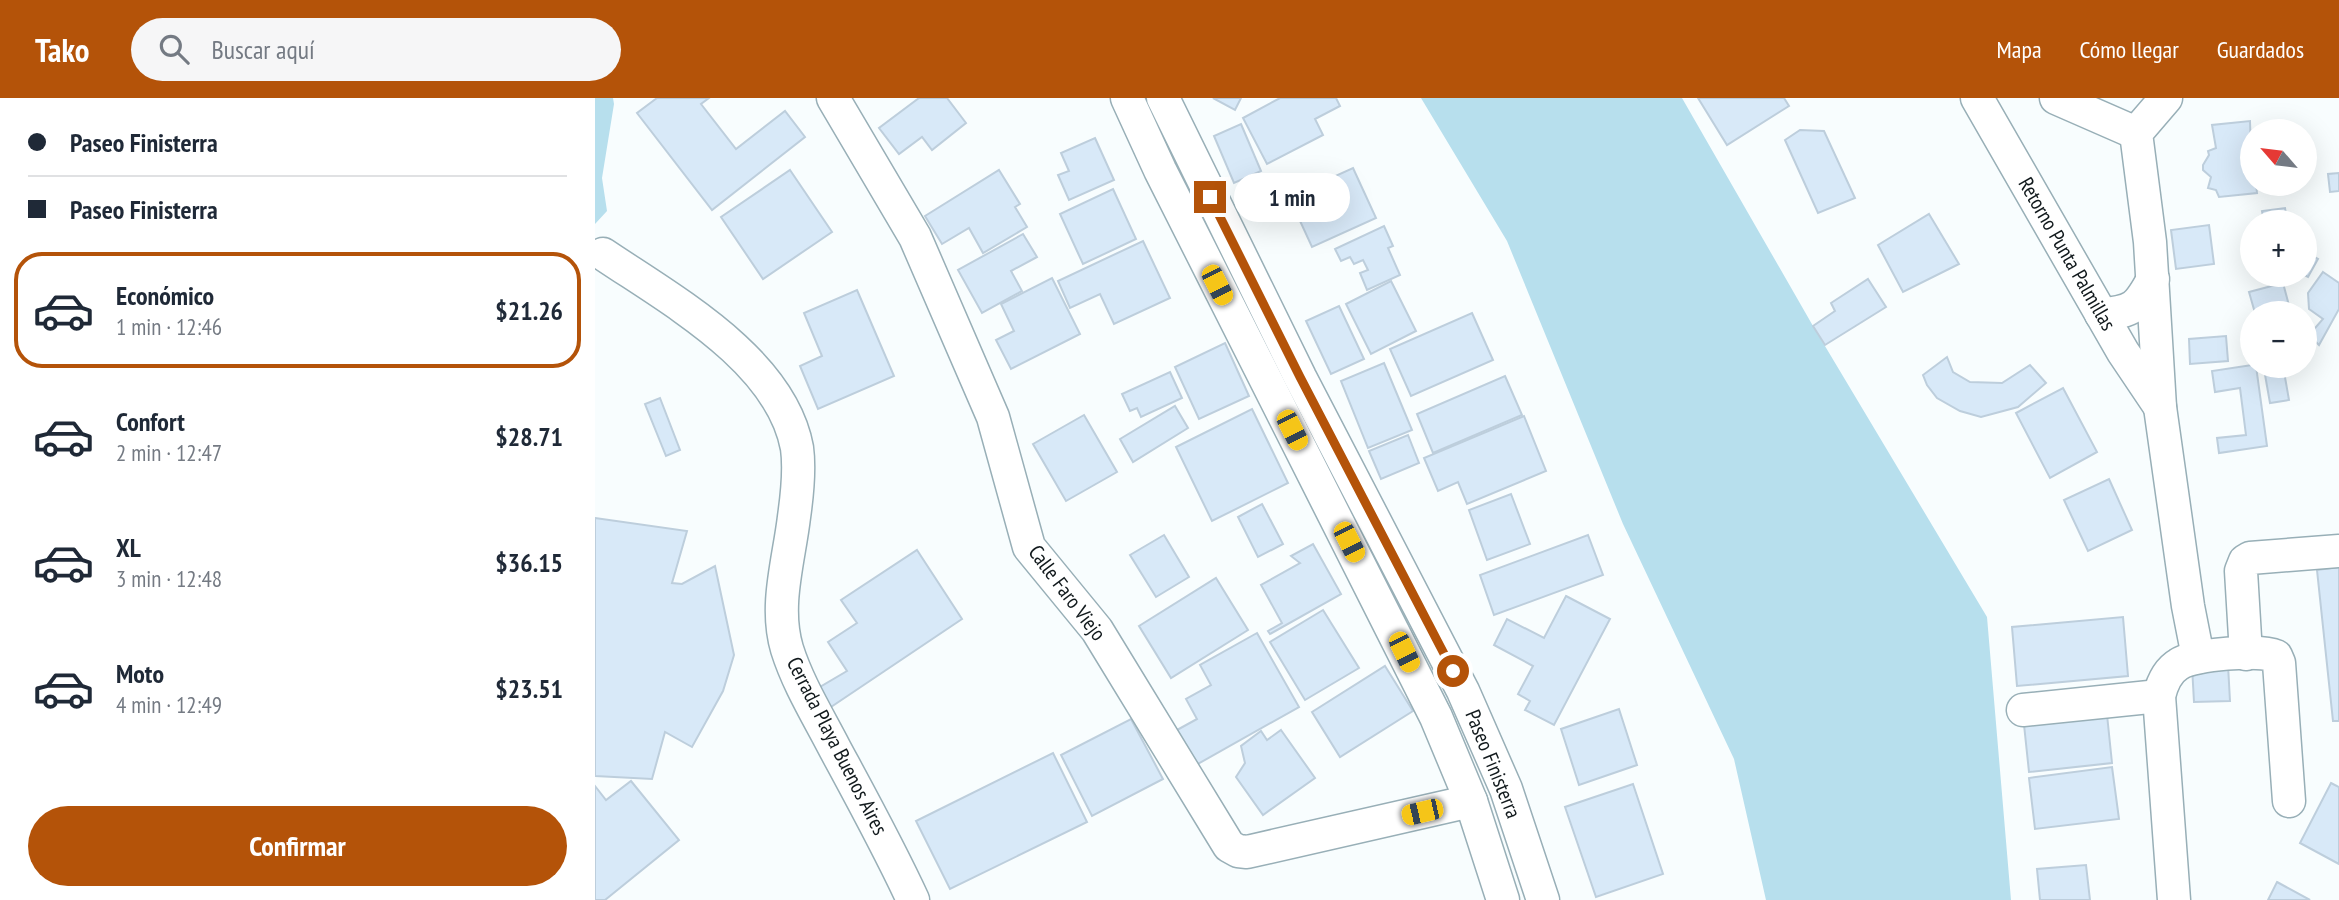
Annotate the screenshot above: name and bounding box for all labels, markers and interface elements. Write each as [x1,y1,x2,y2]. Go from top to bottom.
search box [131,18,621,81]
text: Tako [35,28,89,71]
icon: search [155,30,193,68]
text: Buscar aquí [211,33,315,66]
text: Mapa [1997,34,2042,65]
text: Cómo llegar [2080,34,2179,65]
text: Guardados [2217,34,2304,65]
north arrow [2240,119,2317,196]
map controls [2240,119,2317,378]
text: Paseo Finisterra [70,126,218,159]
callout: 1 min [1235,172,1350,222]
street label: Retorno Punta Palmillas [2013,172,2122,335]
route end [1194,181,1226,213]
text: 1 min [1269,183,1315,212]
text: Paseo Finisterra [70,193,218,226]
button: + [2240,210,2317,287]
car [1199,262,1236,308]
icon: car [32,279,95,342]
text: Económico [116,279,214,312]
text: $21.26 [495,294,563,327]
button: − [2240,301,2317,378]
text: 1 min · 12:46 [116,312,222,341]
icon: car [32,405,95,468]
text: Confort [116,405,185,438]
car [1274,407,1311,453]
text: $28.71 [495,420,563,453]
text: 2 min · 12:47 [116,438,222,467]
car [1331,519,1368,565]
icon: car [32,531,95,594]
text: XL [116,531,141,564]
street label: Calle Faro Viejo [1023,539,1112,646]
text: $36.15 [495,546,563,579]
text: 3 min · 12:48 [116,564,222,593]
car [1386,629,1423,675]
street label: Cerrada Playa Buenos Aires [781,652,894,839]
route start [1437,655,1469,687]
icon: car [32,657,95,720]
text: Moto [116,657,164,690]
text: $23.51 [495,672,563,705]
text: 4 min · 12:49 [116,690,222,719]
street label: Paseo Finisterra [1459,706,1527,822]
car [1400,797,1445,827]
button: Confirmar [28,806,567,886]

